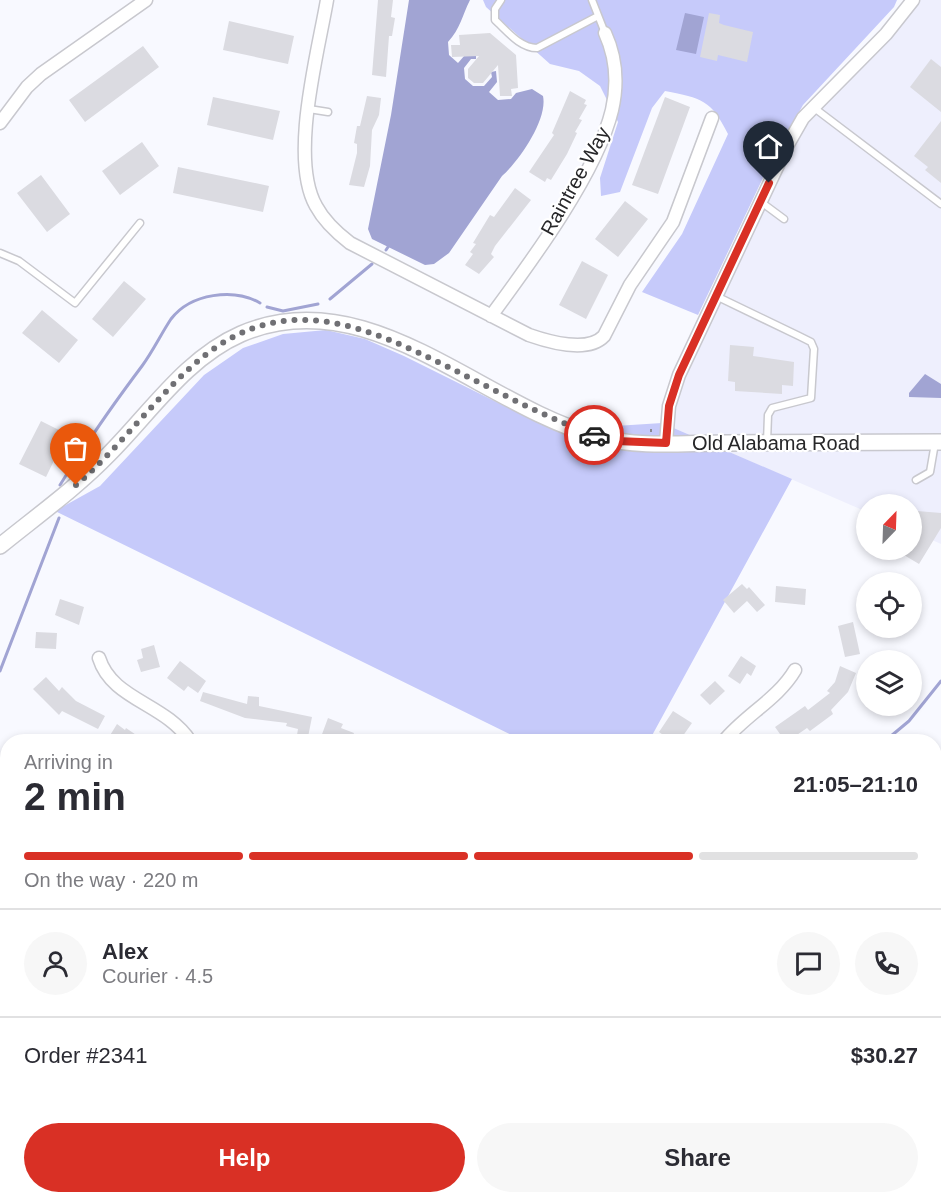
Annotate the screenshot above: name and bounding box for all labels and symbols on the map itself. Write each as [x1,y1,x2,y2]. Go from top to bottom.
pin [743,121,794,183]
street label: Raintree Way [536,123,614,239]
courier [564,405,624,465]
pin [50,423,101,485]
street label: Old Alabama Road [692,432,860,454]
north arrow [856,494,922,560]

